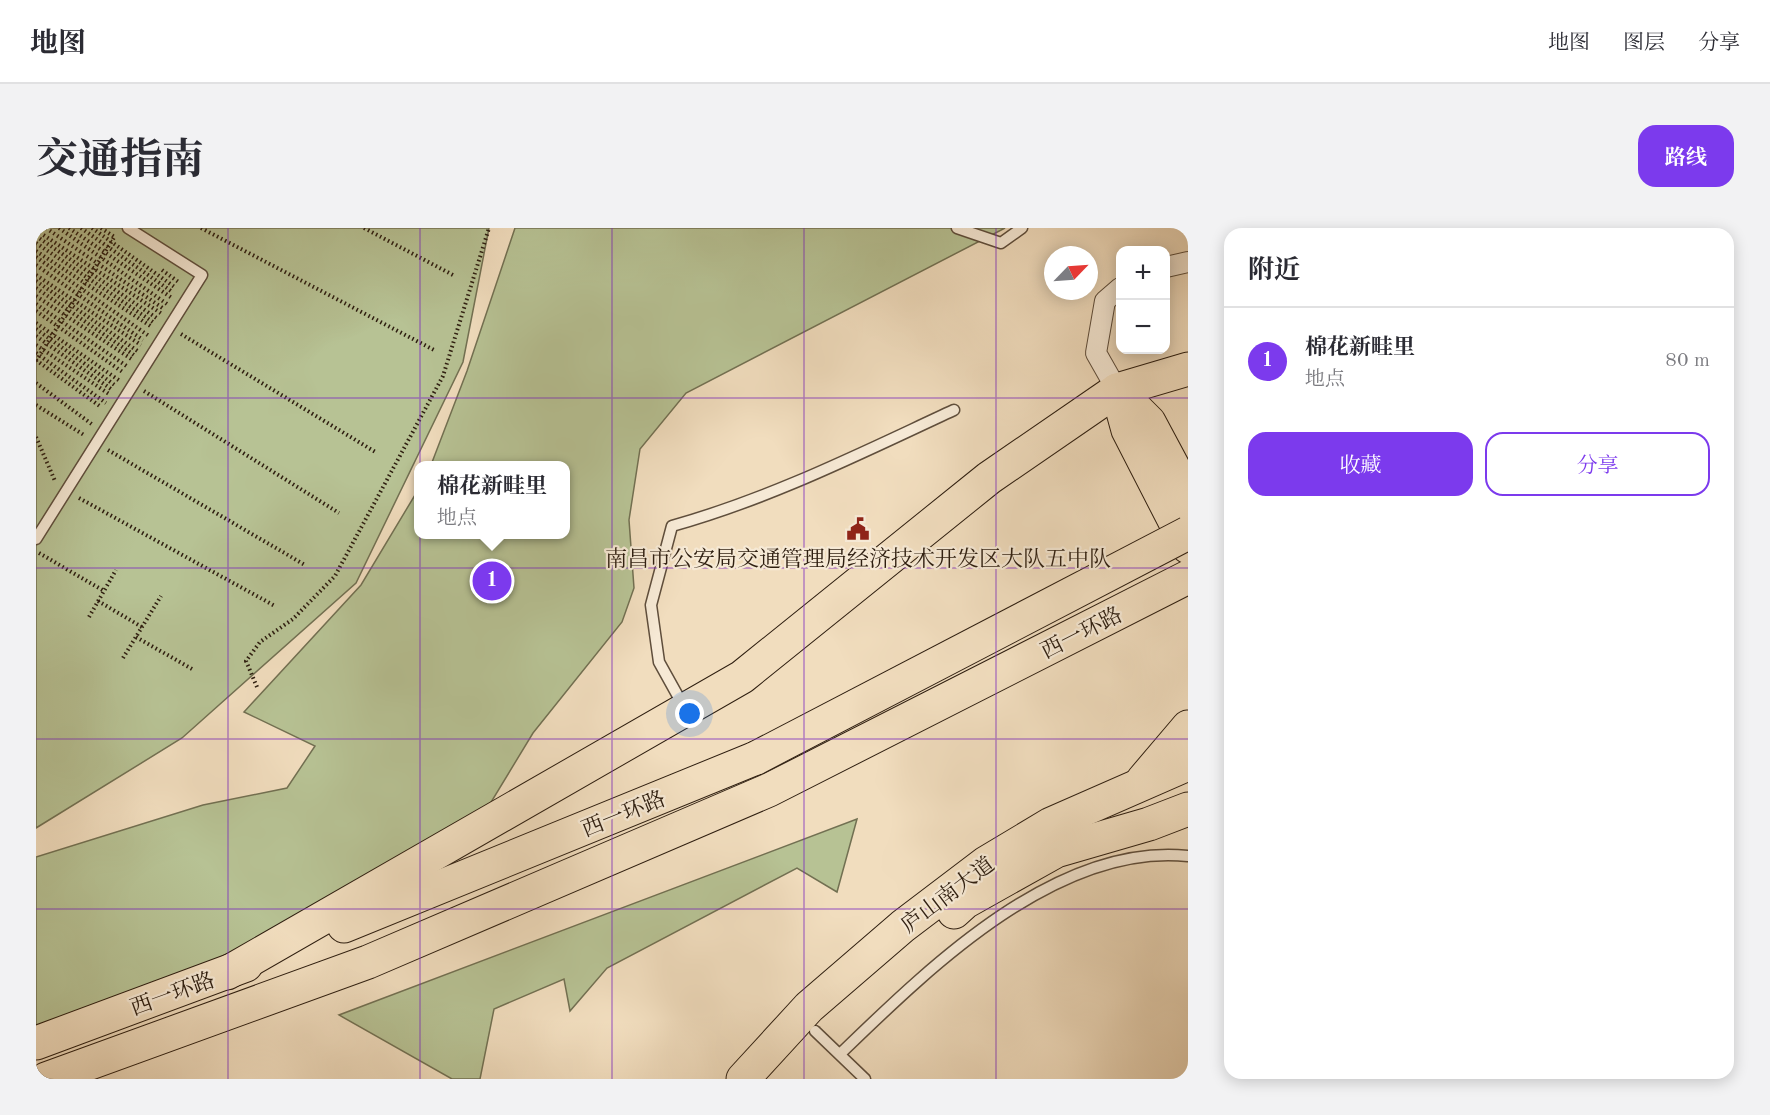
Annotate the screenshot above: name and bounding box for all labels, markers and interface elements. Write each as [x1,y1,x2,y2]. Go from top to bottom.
text: 地图 [30,31,86,59]
text: 地图 [1548,33,1590,54]
text: 图层 [1623,33,1665,54]
text: 分享 [1698,33,1740,54]
button: 路线 [1638,125,1734,187]
text: 交通指南 [36,141,204,183]
north arrow [1044,246,1098,300]
map controls [1116,246,1170,354]
button: + [1116,246,1170,300]
text: 附近 [1248,258,1300,284]
button: − [1116,300,1170,354]
text: 棉花新畦里 [1305,337,1415,359]
text: 1 [1262,351,1273,371]
text: 80 m [1665,351,1710,371]
text: 地点 [1305,370,1345,390]
button: 收藏 [1248,432,1473,496]
button: 分享 [1485,432,1710,496]
popup [414,461,570,539]
text: 棉花新畦里 [437,476,547,498]
text: 地点 [437,509,477,529]
public building icon: 南昌市公安局交通管理局经济技术开发区大队五中队 [845,516,871,542]
place label: 南昌市公安局交通管理局经济技术开发区大队五中队 [605,547,1111,571]
pin: 1 [472,558,512,604]
street label: 西一环路 [1037,602,1126,664]
your location [675,699,704,728]
street label: 西一环路 [578,786,669,842]
street label: 庐山南大道 [896,852,999,937]
street label: 西一环路 [127,968,218,1020]

